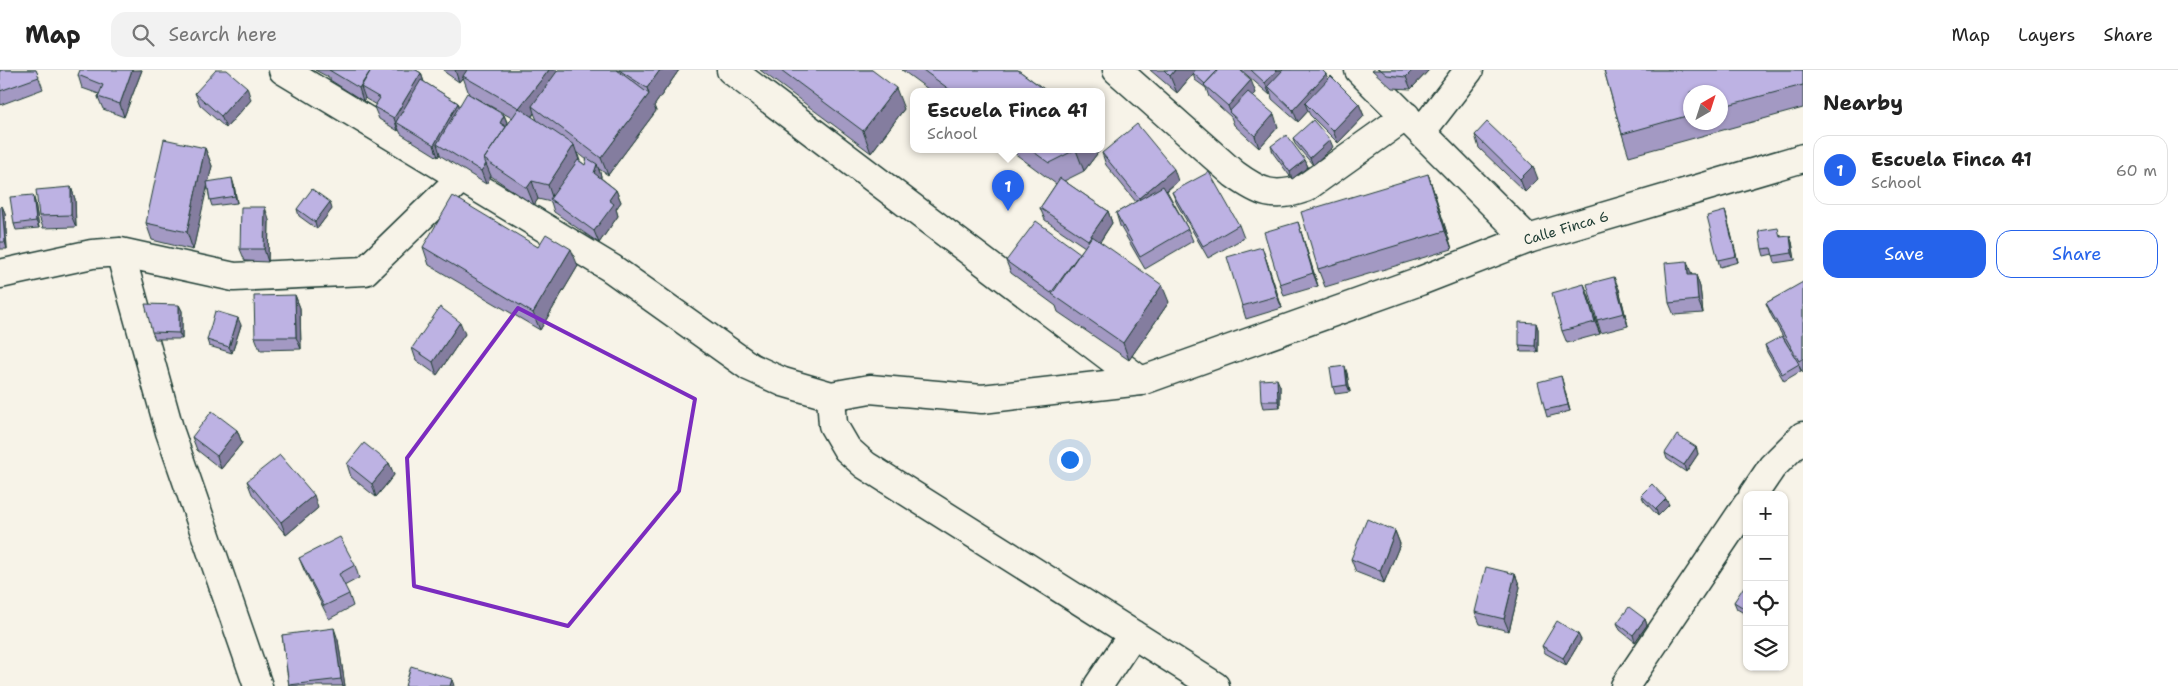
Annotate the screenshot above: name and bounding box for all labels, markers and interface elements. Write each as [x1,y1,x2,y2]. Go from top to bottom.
search box [111,12,461,57]
text: Map [25,19,81,51]
icon: search [129,21,157,49]
text: Search here [169,22,277,47]
text: Map [1952,23,1990,47]
text: Layers [2018,23,2075,47]
text: Share [2103,23,2153,47]
north arrow [1683,85,1728,130]
popup [910,88,1105,153]
text: Nearby [1823,89,1903,117]
text: Escuela Finca 41 [927,98,1088,123]
text: School [927,123,977,144]
text: Escuela Finca 41 [1871,147,2032,172]
text: 1 [1836,160,1844,181]
text: 60 m [2116,160,2157,181]
pin: 1 [992,170,1024,211]
text: School [1871,172,1921,193]
street label: Calle Finca 6 [1521,207,1611,249]
button: Save [1823,230,1986,278]
button: Share [1996,230,2158,278]
your location [1057,447,1083,473]
map controls [1743,491,1788,671]
button: + [1743,491,1788,536]
button: − [1743,536,1788,581]
button: locate [1743,581,1788,626]
button: layers [1743,626,1788,671]

